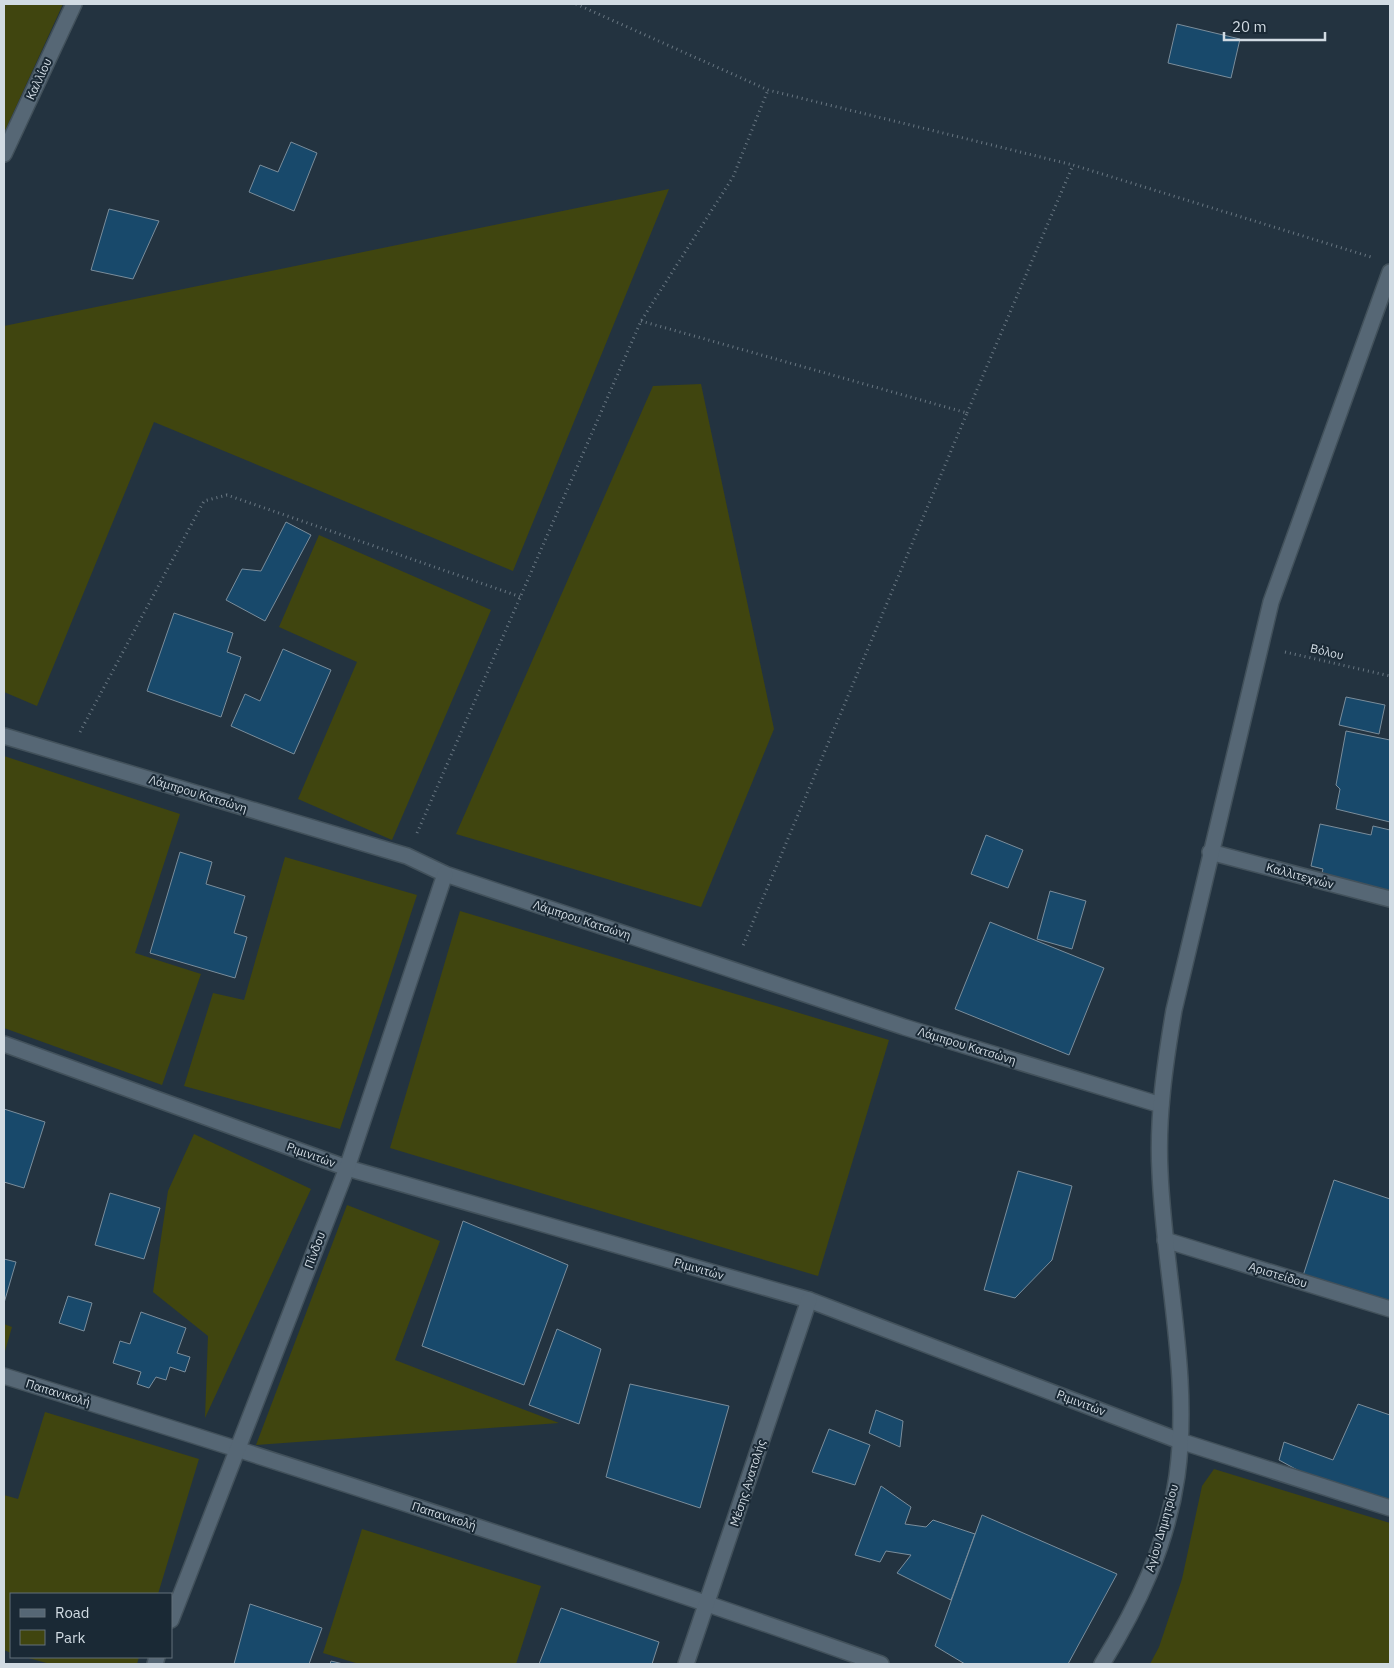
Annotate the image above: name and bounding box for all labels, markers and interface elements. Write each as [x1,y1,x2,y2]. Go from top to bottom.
scale bar [1224,10,1325,42]
text: 20 m [1232,17,1267,36]
street label: Καλλίου [22,56,55,102]
street label: Βόλου [1309,640,1345,663]
street label: Λάμπρου Κατσώνη [147,771,249,816]
street label: Καλλιτεχνών [1265,859,1336,892]
street label: Λάμπρου Κατσώνη [531,897,633,942]
street label: Λάμπρου Κατσώνη [916,1023,1018,1068]
street label: Ριμινιτών [285,1139,338,1170]
street label: Πίνδου [301,1229,328,1270]
street label: Ριμινιτών [673,1254,726,1283]
street label: Αριστείδου [1247,1258,1309,1291]
street label: Παπανικολή [24,1376,92,1409]
street label: Ριμινιτών [1055,1386,1108,1419]
street label: Μέσης Ανατολής [726,1437,769,1528]
street label: Αγίου Δημητρίου [1142,1482,1181,1574]
street label: Παπανικολή [410,1498,478,1533]
legend [10,1593,172,1658]
text: Road [55,1603,90,1622]
text: Park [55,1628,85,1647]

